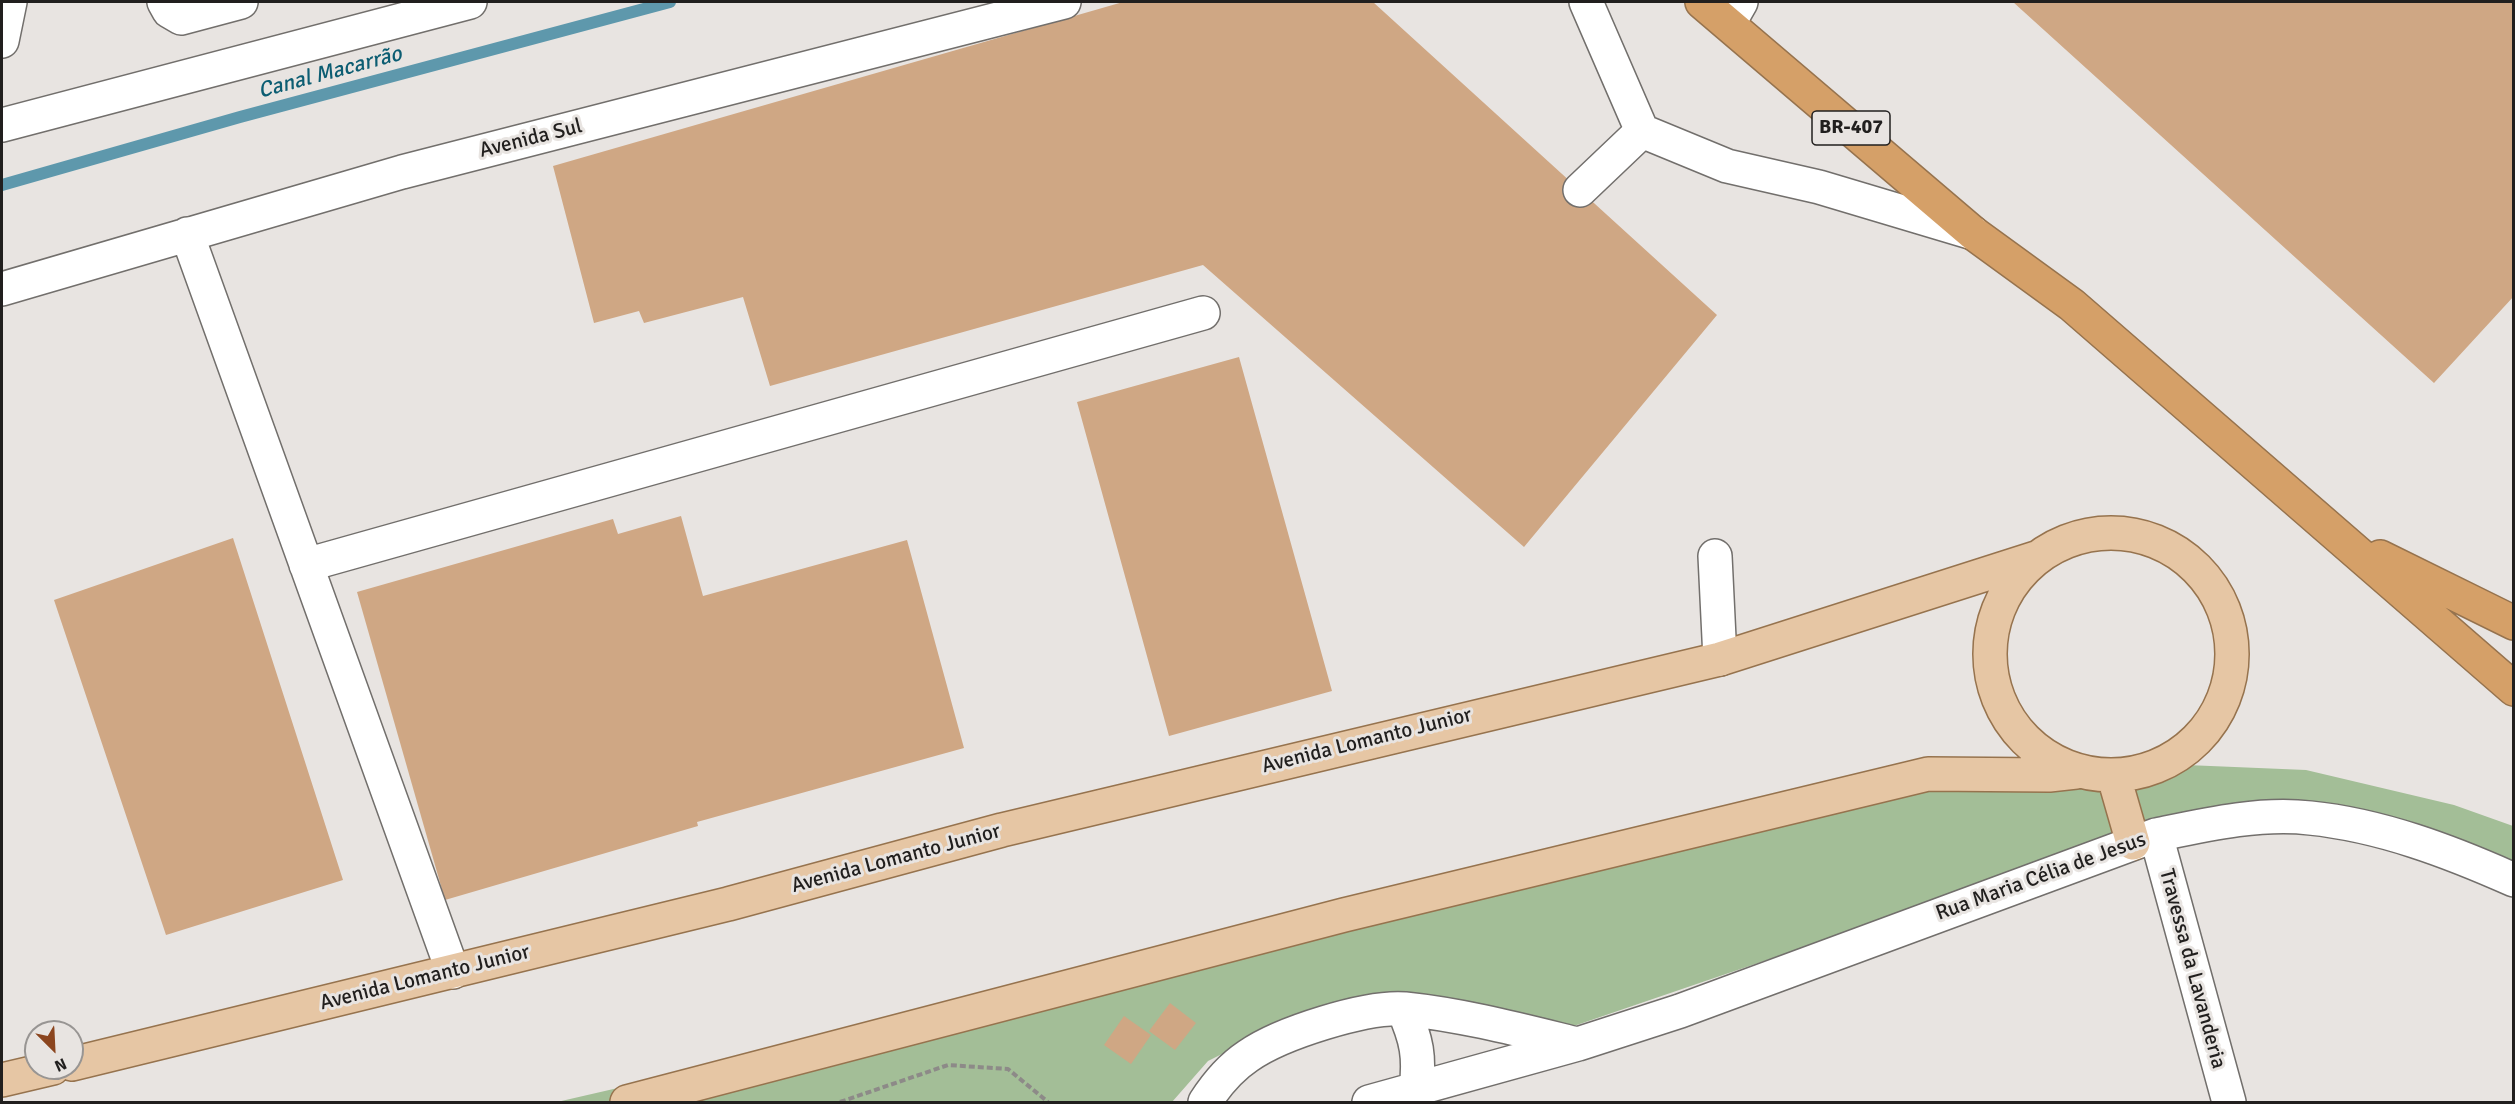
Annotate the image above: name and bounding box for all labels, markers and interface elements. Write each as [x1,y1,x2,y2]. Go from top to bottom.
water label: Canal Macarrão [255,41,405,105]
road number: BR-407 [1812,111,1890,145]
street label: Avenida Sul [477,114,585,164]
street label: Avenida Lomanto Junior [1259,703,1475,779]
street label: Avenida Lomanto Junior [789,819,1003,899]
street label: Rua Maria Célia de Jesus [1933,827,2149,927]
street label: Travessa da Lavanderia [2153,866,2231,1072]
street label: Avenida Lomanto Junior [317,940,533,1016]
north arrow [24,1020,84,1080]
text: N [51,1053,70,1076]

